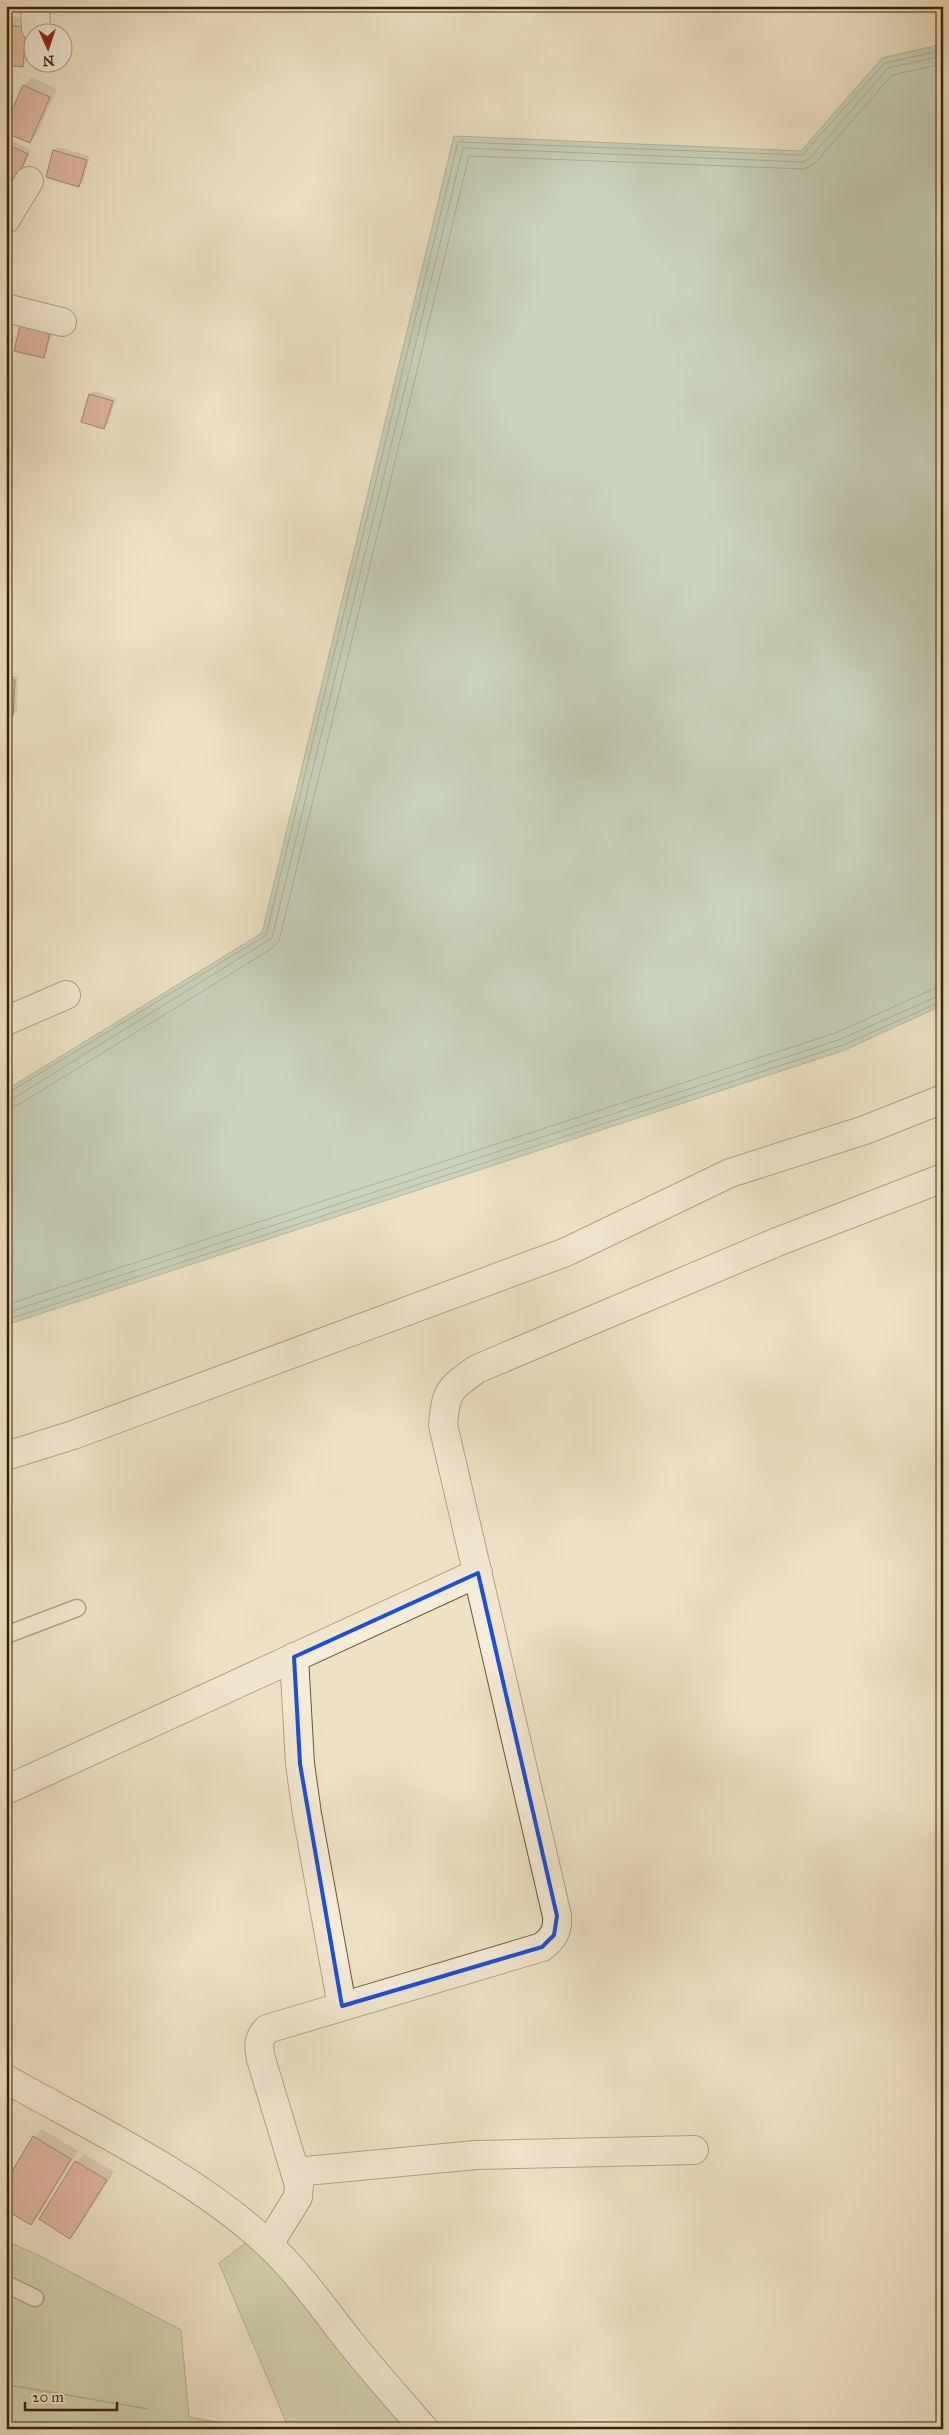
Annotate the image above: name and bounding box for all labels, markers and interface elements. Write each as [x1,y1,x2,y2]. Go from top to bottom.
north arrow [22,22,72,72]
text: N [42,52,55,69]
scale bar [25,2380,118,2412]
text: 20 m [32,2388,64,2406]

